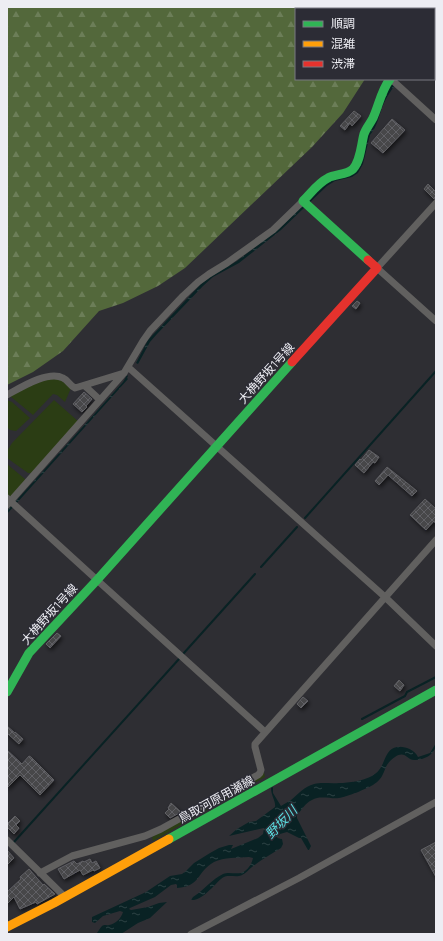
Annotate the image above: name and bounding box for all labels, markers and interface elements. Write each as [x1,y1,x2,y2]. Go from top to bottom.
legend [295,8,435,80]
text: 順調 [331,16,355,31]
text: 混雑 [331,36,355,51]
text: 渋滞 [331,56,355,71]
street label: 大桷野坂1号線 [235,340,297,406]
street label: 大桷野坂1号線 [18,581,80,647]
street label: 鳥取河原用瀬線 [176,772,256,826]
water label: 野坂川 [262,801,302,842]

